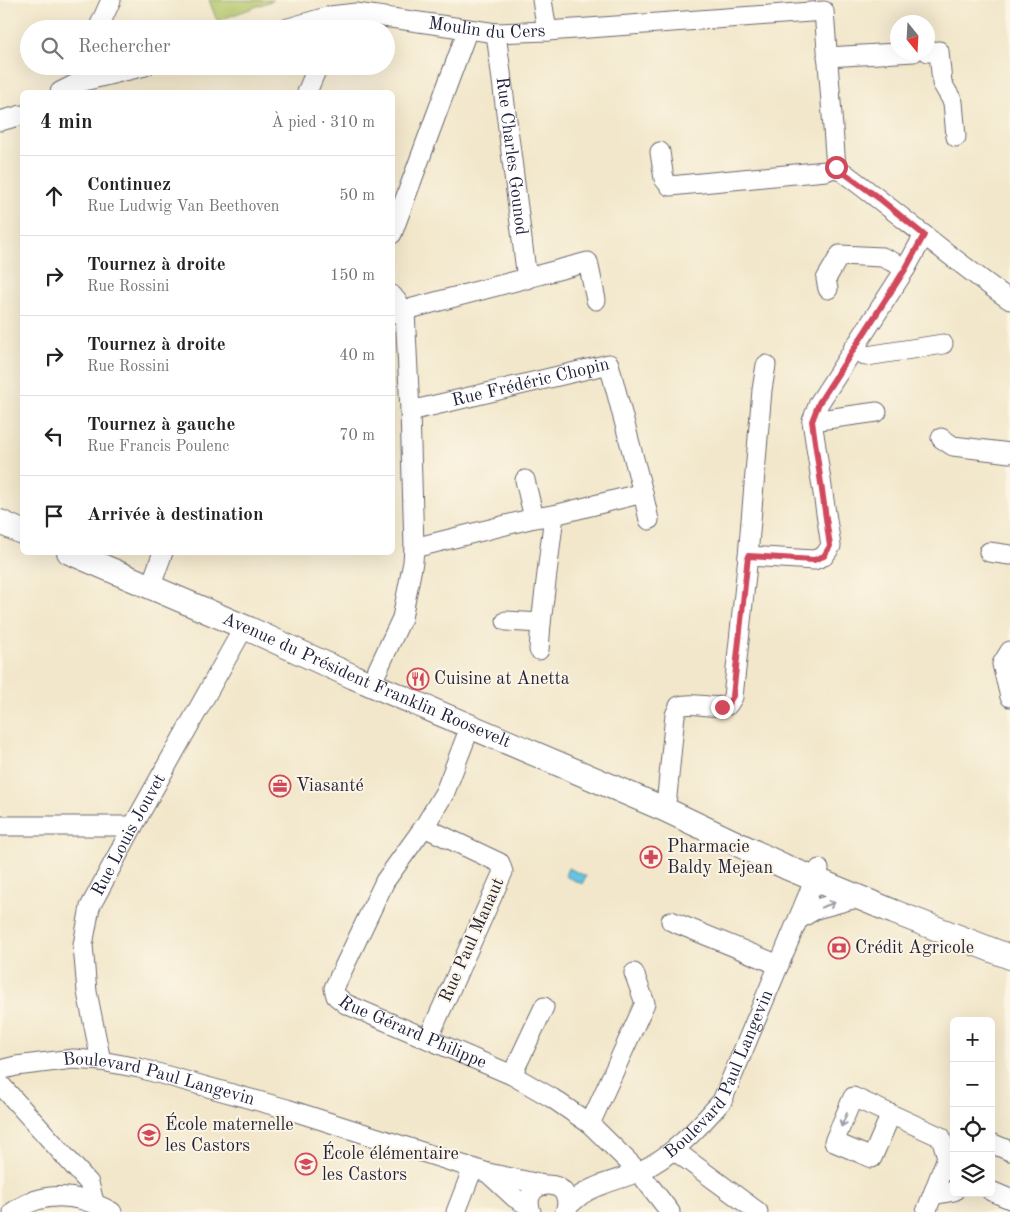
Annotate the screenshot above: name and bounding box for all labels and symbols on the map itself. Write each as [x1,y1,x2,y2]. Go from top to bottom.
street label: Moulin du Cers [427,14,546,42]
north arrow [890,15,935,60]
street label: Rue Charles Gounod [493,76,530,236]
route start [825,156,848,179]
street label: Rue Frédéric Chopin [450,355,611,410]
street label: Avenue du Président Franklin Roosevelt [220,610,513,751]
restaurant icon: Cuisine at Anetta [406,667,430,691]
place label: Cuisine at Anetta [434,670,570,688]
route end [711,696,734,719]
street label: Rue Louis Jouvet [89,771,169,899]
office icon: Viasanté [268,774,292,798]
place label: Viasanté [296,777,364,795]
place label: Pharmacie Baldy Mejean [667,838,773,877]
pharmacy icon: Pharmacie Baldy Mejean [639,845,663,869]
street label: Rue Paul Manaut [436,875,508,1005]
one-way arrow [819,900,835,910]
bank icon: Crédit Agricole [827,936,851,960]
place label: Crédit Agricole [855,939,974,957]
street label: Boulevard Paul Langevin [661,987,776,1162]
street label: Rue Gérard Philippe [335,993,489,1072]
street label: Boulevard Paul Langevin [62,1050,257,1109]
place label: École maternelle les Castors [165,1112,294,1155]
one-way arrow [838,1112,848,1127]
school or university icon: École maternelle les Castors [137,1123,161,1147]
place label: École élémentaire les Castors [322,1141,459,1184]
school or university icon: École élémentaire les Castors [294,1152,318,1176]

